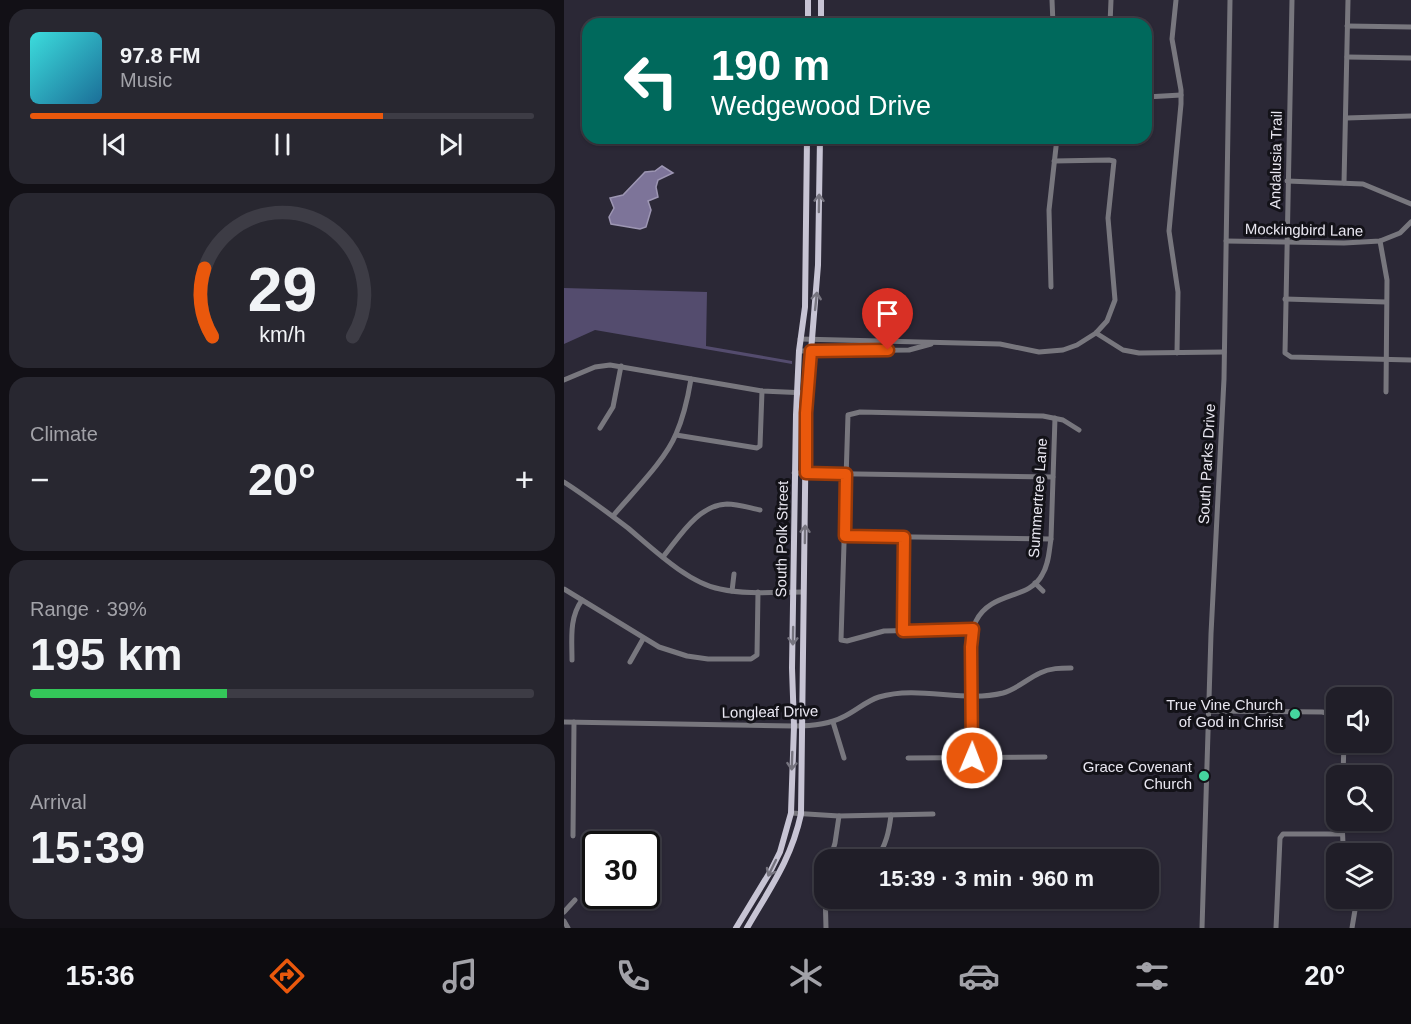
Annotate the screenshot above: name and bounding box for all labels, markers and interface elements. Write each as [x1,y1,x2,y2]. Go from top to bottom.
icon: left [612,42,690,120]
text: 190 m [711,42,830,89]
text: 97.8 FM [120,43,201,68]
text: Music [120,69,172,91]
text: Wedgewood Drive [711,91,931,121]
street label: Andalusia Trail [1266,111,1285,209]
icon: previous [98,128,131,161]
icon: pause [266,128,299,161]
icon: next [434,128,467,161]
one-way arrow [813,193,825,213]
street label: Mockingbird Lane [1245,220,1363,239]
text: 29 [247,255,317,324]
pin [862,288,913,350]
one-way arrow [811,291,822,311]
icon: arrive [871,297,904,330]
text: km/h [259,324,305,348]
street label: South Parks Drive [1195,403,1218,525]
text: Climate [30,423,98,445]
street label: Summertree Lane [1025,437,1050,558]
text: 20° [248,454,316,505]
text: − [30,461,49,498]
text: + [515,461,534,498]
street label: South Polk Street [772,480,791,597]
one-way arrow [799,524,811,544]
text: Range · 39% [30,598,147,620]
one-way arrow [787,626,799,646]
text: 195 km [30,629,183,680]
map controls [1326,687,1392,909]
button: sound [1326,687,1392,753]
place label: True Vine Church of God in Christ [1166,696,1284,730]
street label: Longleaf Drive [721,702,818,721]
marker: True Vine Church of God in Christ [1288,707,1302,721]
position arrow [940,726,1004,790]
one-way arrow [787,751,798,771]
place label: Grace Covenant Church [1083,758,1193,792]
button: search [1326,765,1392,831]
marker: Grace Covenant Church [1197,769,1211,783]
text: Arrival [30,791,87,813]
text: 15:39 [30,822,145,873]
speed limit sign: 30 [582,831,660,909]
button: layers [1326,843,1392,909]
one-way arrow [766,859,778,877]
text: 15:39 · 3 min · 960 m [879,866,1094,891]
icon: directions [266,955,308,997]
icon: music [439,955,481,997]
icon: phone [612,955,654,997]
icon: climate [785,955,827,997]
icon: car [958,955,1000,997]
icon: filters [1131,955,1173,997]
text: 15:36 [66,961,135,991]
text: 20° [1305,961,1345,991]

